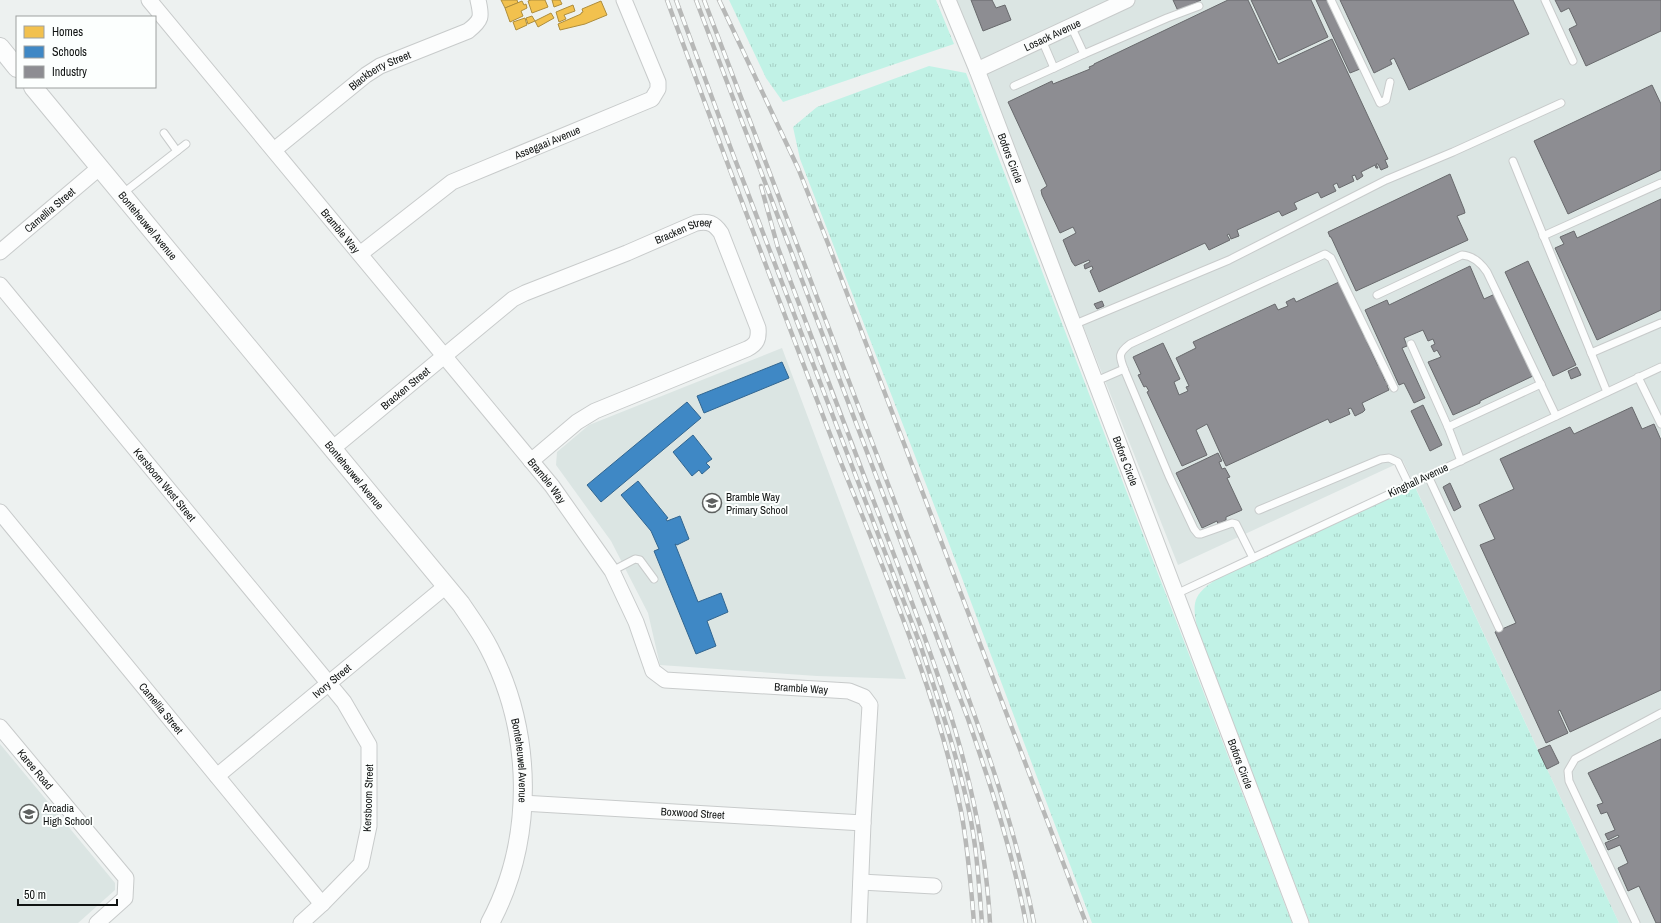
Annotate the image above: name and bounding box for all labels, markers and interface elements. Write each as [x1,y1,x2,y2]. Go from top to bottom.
legend [16,16,156,88]
street label: Losack Avenue [1022,16,1083,54]
text: Homes [52,24,83,40]
text: Schools [52,44,87,60]
street label: Blackberry Street [346,47,413,93]
text: Industry [52,64,87,80]
street label: Assegaai Avenue [511,123,582,163]
street label: Bofors Circle [995,131,1026,185]
street label: Camellia Street [21,184,78,235]
street label: Bonteheuwel Avenue [115,189,180,263]
street label: Bramble Way [318,206,363,257]
street label: Bracken Street [653,215,714,247]
street label: Bracken Street [378,364,433,413]
street label: Bofors Circle [1110,434,1141,488]
street label: Bonteheuwel Avenue [322,438,387,512]
street label: Kersboom West Street [131,445,199,525]
street label: Bramble Way [525,455,569,506]
street label: Kinghall Avenue [1386,460,1450,500]
place label: Bramble Way Primary School [726,490,788,517]
school or university icon: Bramble Way Primary School [701,492,723,514]
street label: Ivory Street [309,660,354,701]
street label: Camellia Street [136,680,187,737]
street label: Bramble Way [774,680,829,697]
street label: Bonteheuwel Avenue [508,717,530,803]
street label: Bofors Circle [1225,737,1256,791]
street label: Karee Road [14,746,56,792]
street label: Kersboom Street [360,763,376,832]
place label: Arcadia High School [42,801,92,828]
school or university icon: Arcadia High School [18,803,40,825]
street label: Boxwood Street [660,804,725,822]
scale bar [18,881,117,907]
text: 50 m [24,887,46,903]

